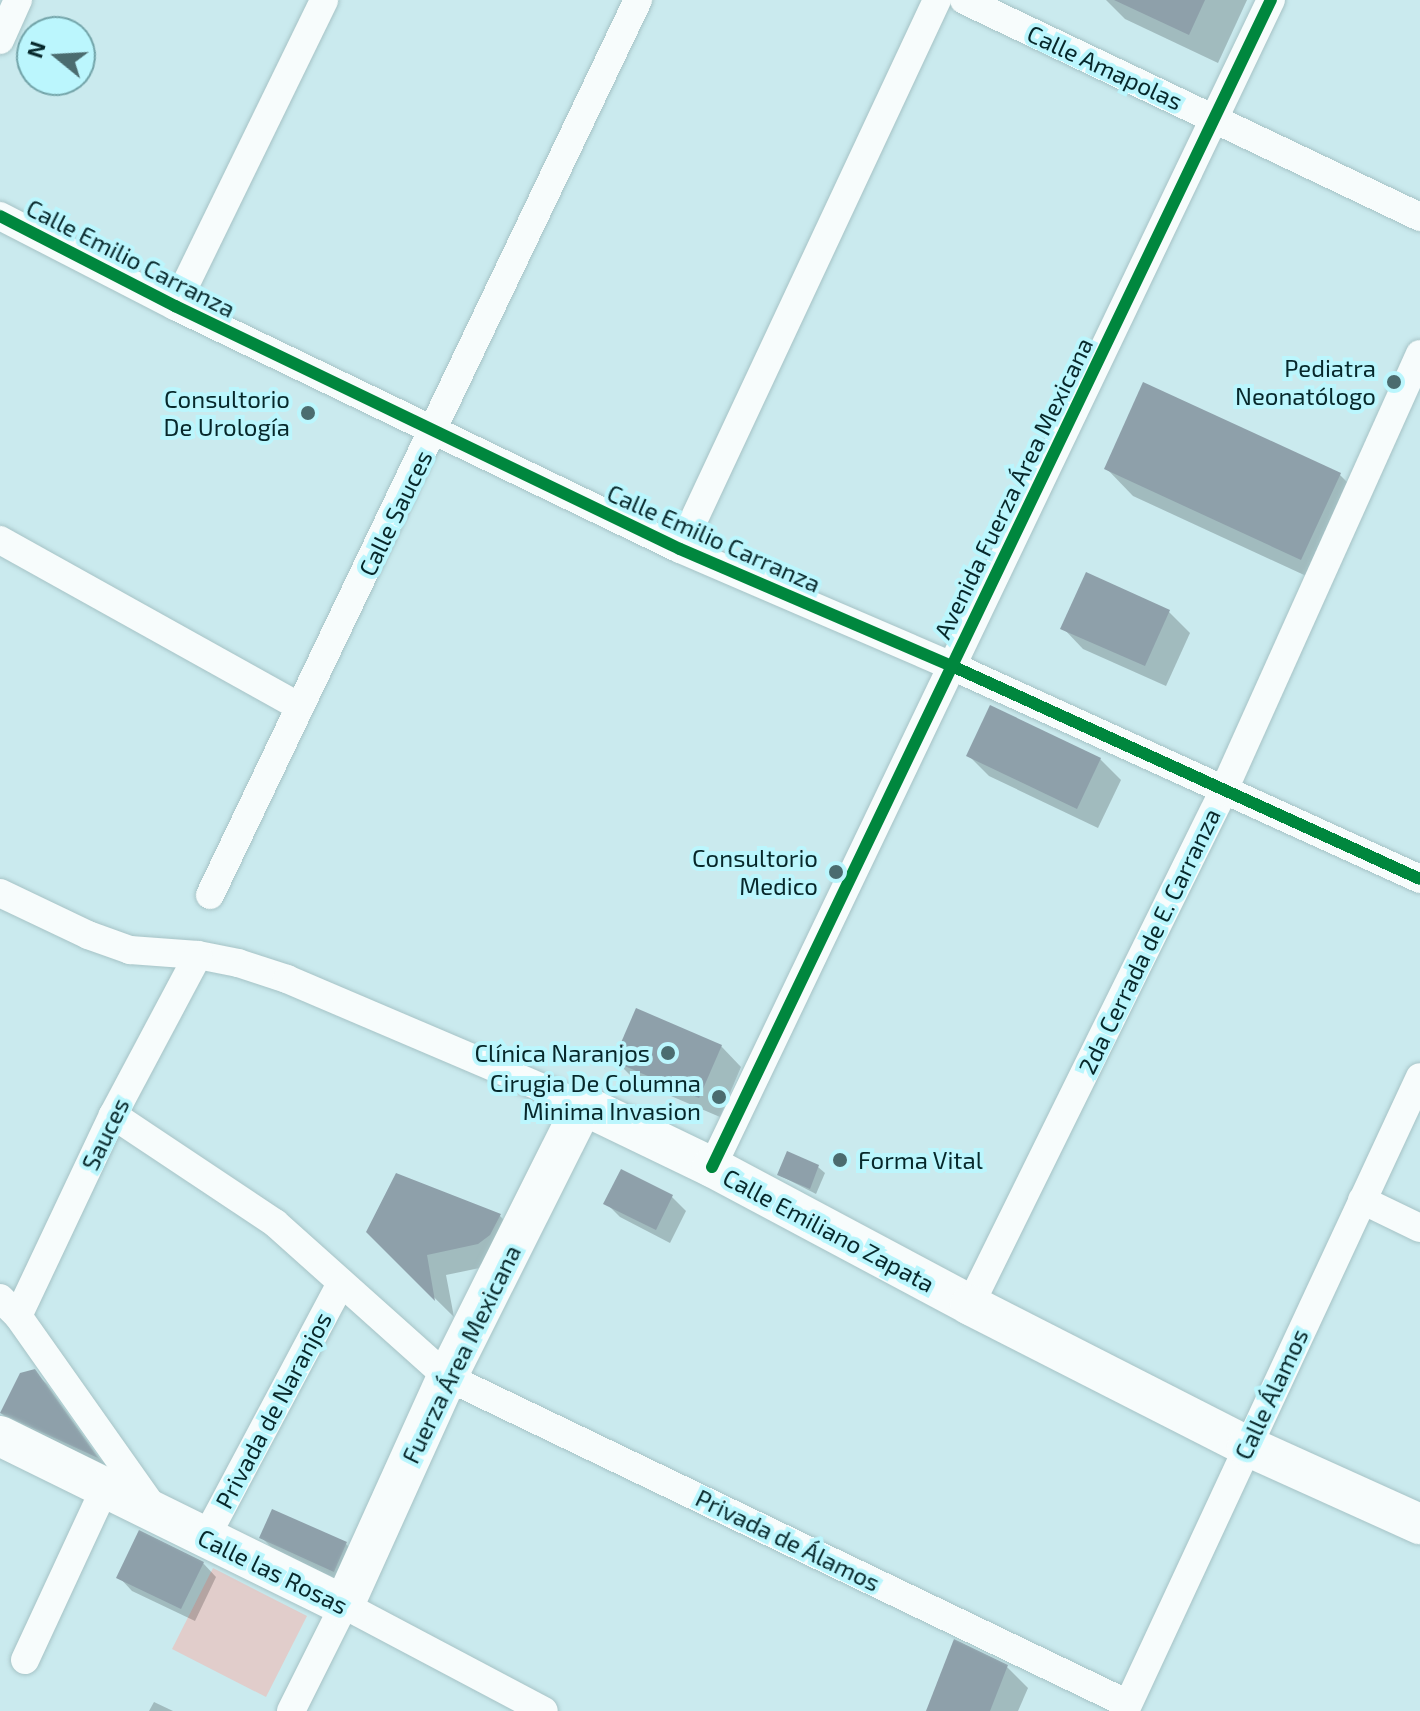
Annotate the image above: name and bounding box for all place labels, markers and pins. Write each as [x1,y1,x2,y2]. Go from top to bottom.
place label: Pediatra Neonatólogo [1235,354,1376,410]
marker: Pediatra Neonatólogo [1383,371,1405,393]
place label: Consultorio De Urología [164,385,290,441]
marker: Consultorio De Urología [297,402,319,424]
place label: Consultorio Medico [692,844,818,900]
marker: Consultorio Medico [825,861,847,883]
place label: Clínica Naranjos [474,1039,650,1067]
marker: Clínica Naranjos [657,1042,679,1064]
place label: Cirugia De Columna Minima Invasion [490,1069,701,1125]
marker: Cirugia De Columna Minima Invasion [708,1086,730,1108]
place label: Forma Vital [858,1146,983,1174]
marker: Forma Vital [829,1149,851,1171]

